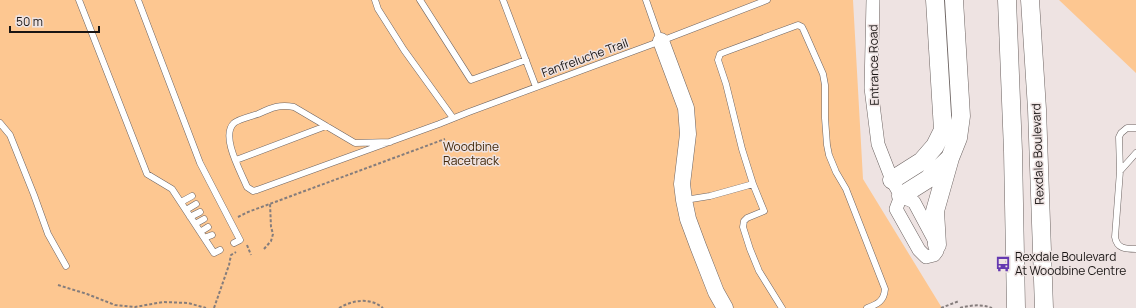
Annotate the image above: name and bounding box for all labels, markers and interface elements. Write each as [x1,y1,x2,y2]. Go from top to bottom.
scale bar [10,8,99,34]
text: 50 m [16,13,43,30]
street label: Entrance Road [864,24,883,106]
street label: Fanfreluche Trail [539,34,631,81]
street label: Rexdale Boulevard [1027,103,1048,205]
park label: Woodbine Racetrack [443,138,500,169]
place label: Rexdale Boulevard At Woodbine Centre [1015,248,1126,279]
bus stop icon: Rexdale Boulevard At Woodbine Centre [994,255,1012,273]

